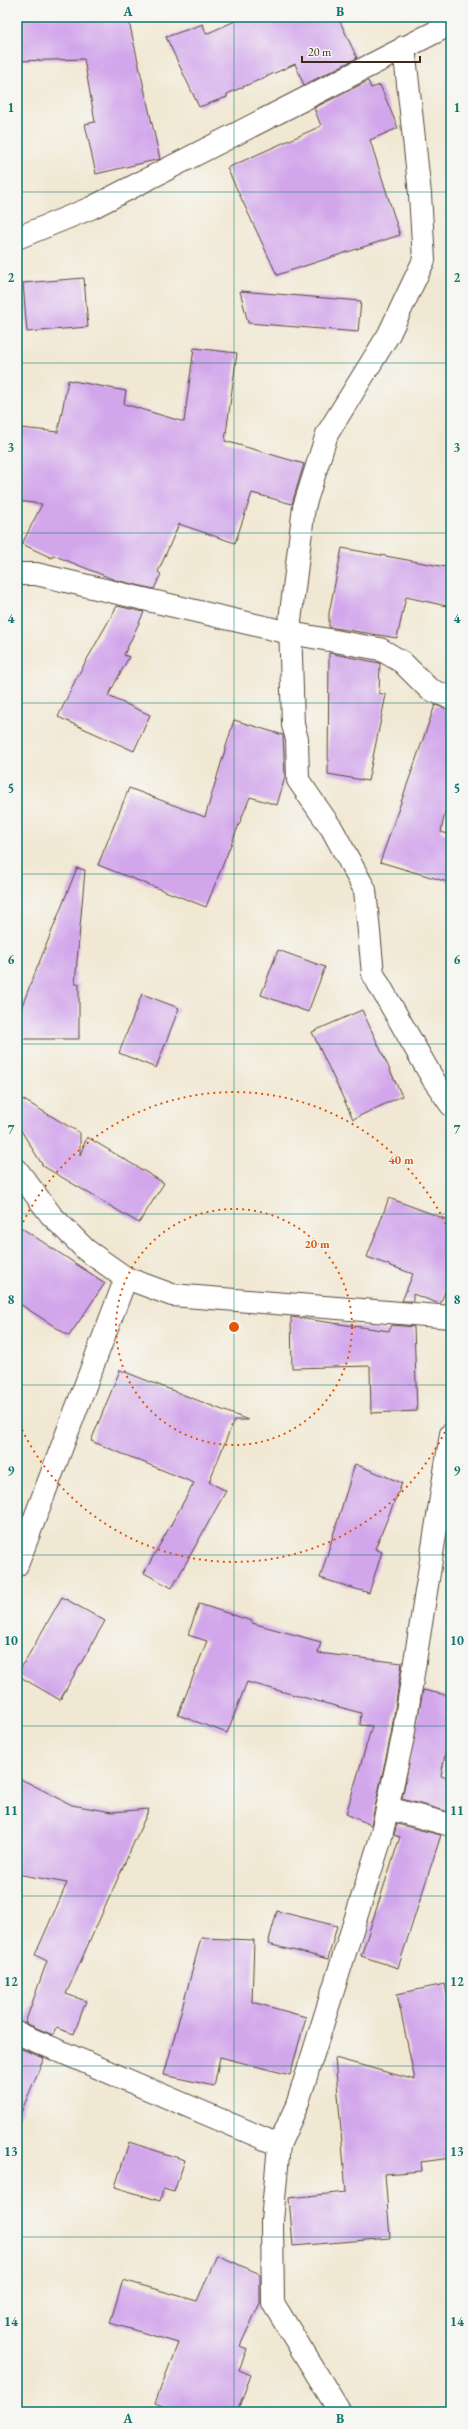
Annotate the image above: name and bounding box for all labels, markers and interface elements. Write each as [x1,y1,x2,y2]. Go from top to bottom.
text: A [122,3,133,20]
text: B [336,3,344,20]
scale bar [302,38,420,64]
text: 20 m [308,44,332,60]
text: 1 [8,99,15,116]
text: 1 [454,99,461,116]
text: 2 [8,269,15,286]
text: 2 [454,269,461,286]
text: 3 [8,439,15,456]
text: 3 [454,439,461,456]
text: 4 [8,610,15,627]
text: 4 [454,610,461,627]
text: 5 [8,780,14,797]
text: 5 [454,780,460,797]
text: 6 [8,951,15,968]
text: 6 [454,951,461,968]
text: 7 [8,1121,15,1138]
text: 7 [454,1121,461,1138]
text: 40 m [388,1152,414,1168]
text: 20 m [304,1236,330,1252]
text: 8 [8,1291,15,1308]
text: 8 [454,1291,461,1308]
centre of rings [227,1320,241,1334]
text: 9 [8,1462,15,1479]
text: 9 [454,1462,461,1479]
text: 10 [4,1632,18,1649]
text: 10 [450,1632,464,1649]
text: 11 [4,1802,18,1819]
text: 11 [450,1802,464,1819]
text: 12 [4,1973,18,1990]
text: 12 [450,1973,464,1990]
text: 13 [4,2143,18,2160]
text: 13 [450,2143,464,2160]
text: 14 [4,2313,18,2330]
text: 14 [450,2313,464,2330]
text: A [122,2410,133,2427]
text: B [336,2410,344,2427]

